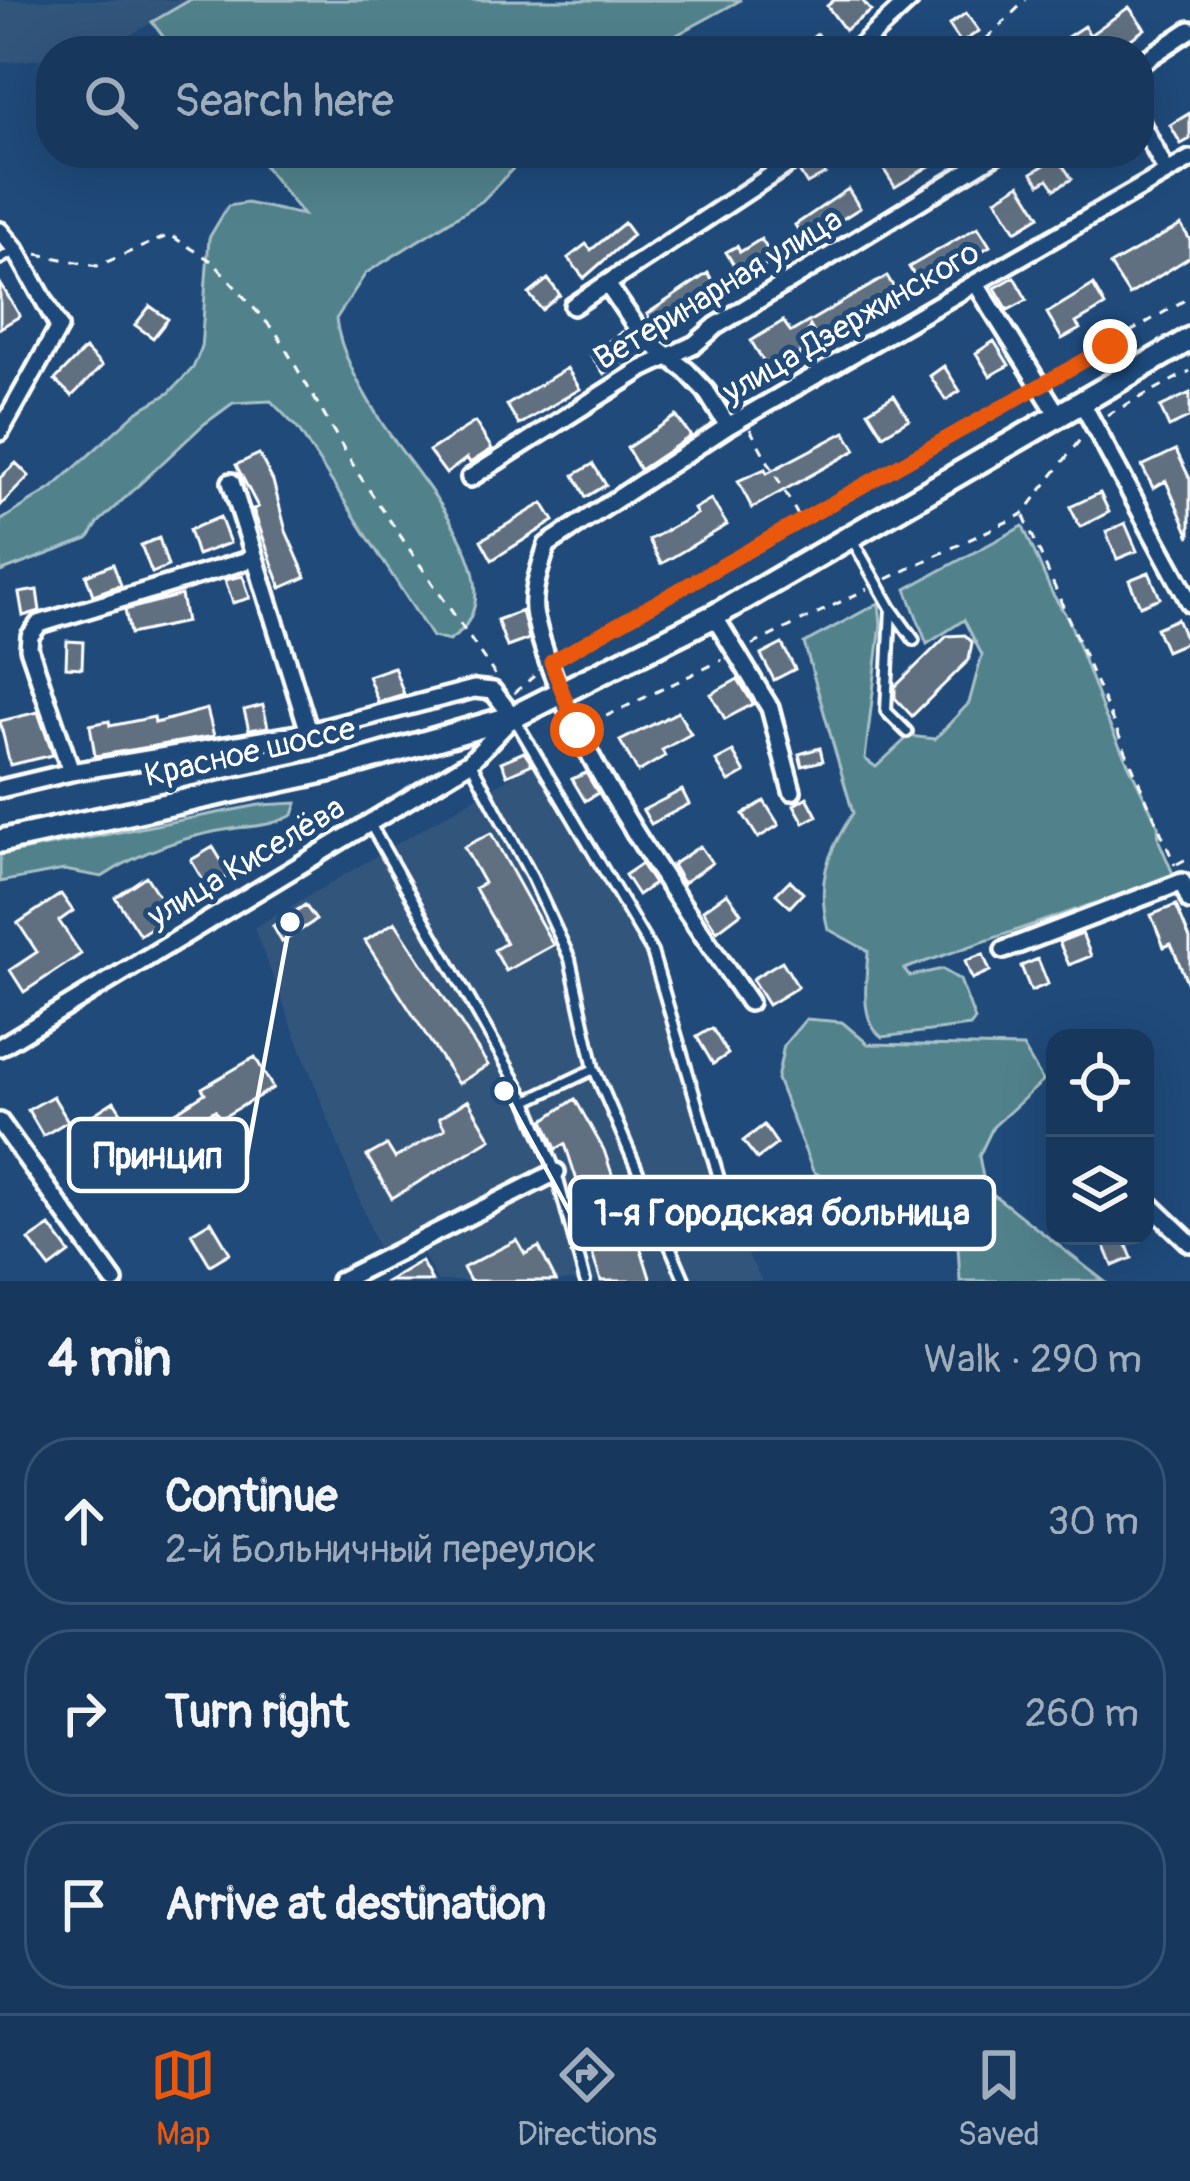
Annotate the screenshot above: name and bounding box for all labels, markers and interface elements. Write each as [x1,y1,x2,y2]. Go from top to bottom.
search box [36,36,1154,168]
icon: search [78,69,144,135]
text: Search here [174,74,394,130]
street label: Ветеринарная улица [587,199,849,379]
street label: улица Дзержинского [714,232,987,413]
route end [1083,319,1137,373]
route start [550,703,604,757]
street label: Красное шоссе [141,708,359,796]
street label: улица Киселёва [139,787,352,937]
map controls [1046,1029,1154,1245]
button: locate [1046,1029,1154,1137]
callout: Принцип [69,1119,247,1191]
text: Принцип [93,1134,223,1179]
button: layers [1046,1137,1154,1245]
callout: 1-я Городская больница [570,1177,994,1249]
text: 1-я Городская больница [594,1191,970,1236]
text: 4 min [48,1327,171,1391]
text: Walk · 290 m [924,1335,1142,1384]
text: Continue [165,1469,338,1525]
icon: ahead [51,1488,117,1554]
text: 30 m [1048,1497,1139,1546]
text: 2-й Больничный переулок [165,1525,597,1574]
icon: right [51,1680,117,1746]
text: Turn right [165,1685,349,1741]
text: 260 m [1025,1689,1139,1738]
icon: arrive [51,1872,117,1938]
text: Arrive at destination [165,1877,546,1933]
tab: Map [150,2042,216,2155]
tab: Directions [517,2042,657,2155]
tab: Saved [958,2042,1040,2155]

